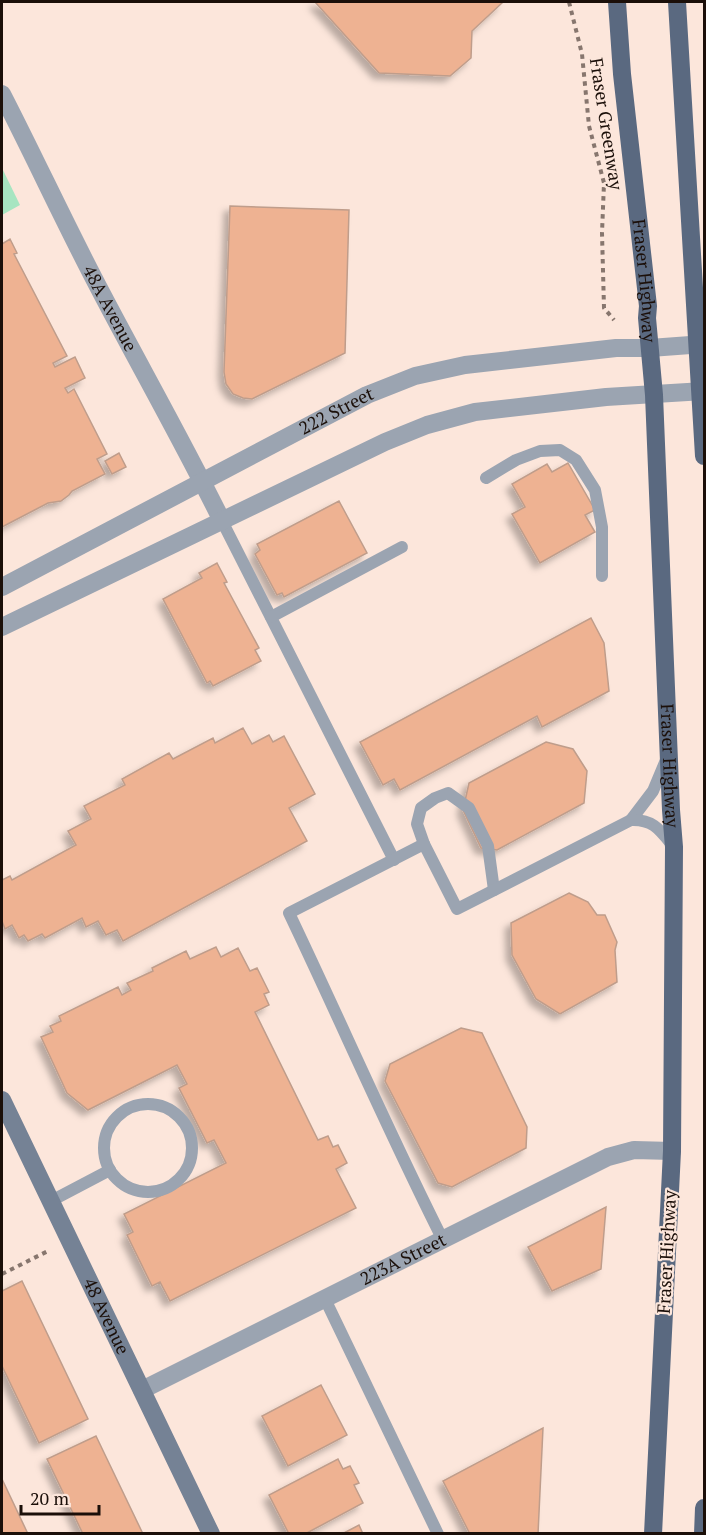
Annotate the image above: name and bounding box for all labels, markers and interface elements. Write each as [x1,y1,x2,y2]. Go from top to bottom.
street label: Fraser Greenway [585,56,629,192]
street label: Fraser Highway [627,218,662,344]
street label: 48A Avenue [78,261,143,355]
street label: 222 Street [295,381,377,440]
street label: Fraser Highway [656,703,685,829]
street label: Fraser Highway [651,1189,681,1314]
street label: 223A Street [356,1227,450,1290]
street label: 48 Avenue [78,1274,136,1358]
scale bar [21,1478,99,1516]
text: 20 m [30,1486,70,1510]

